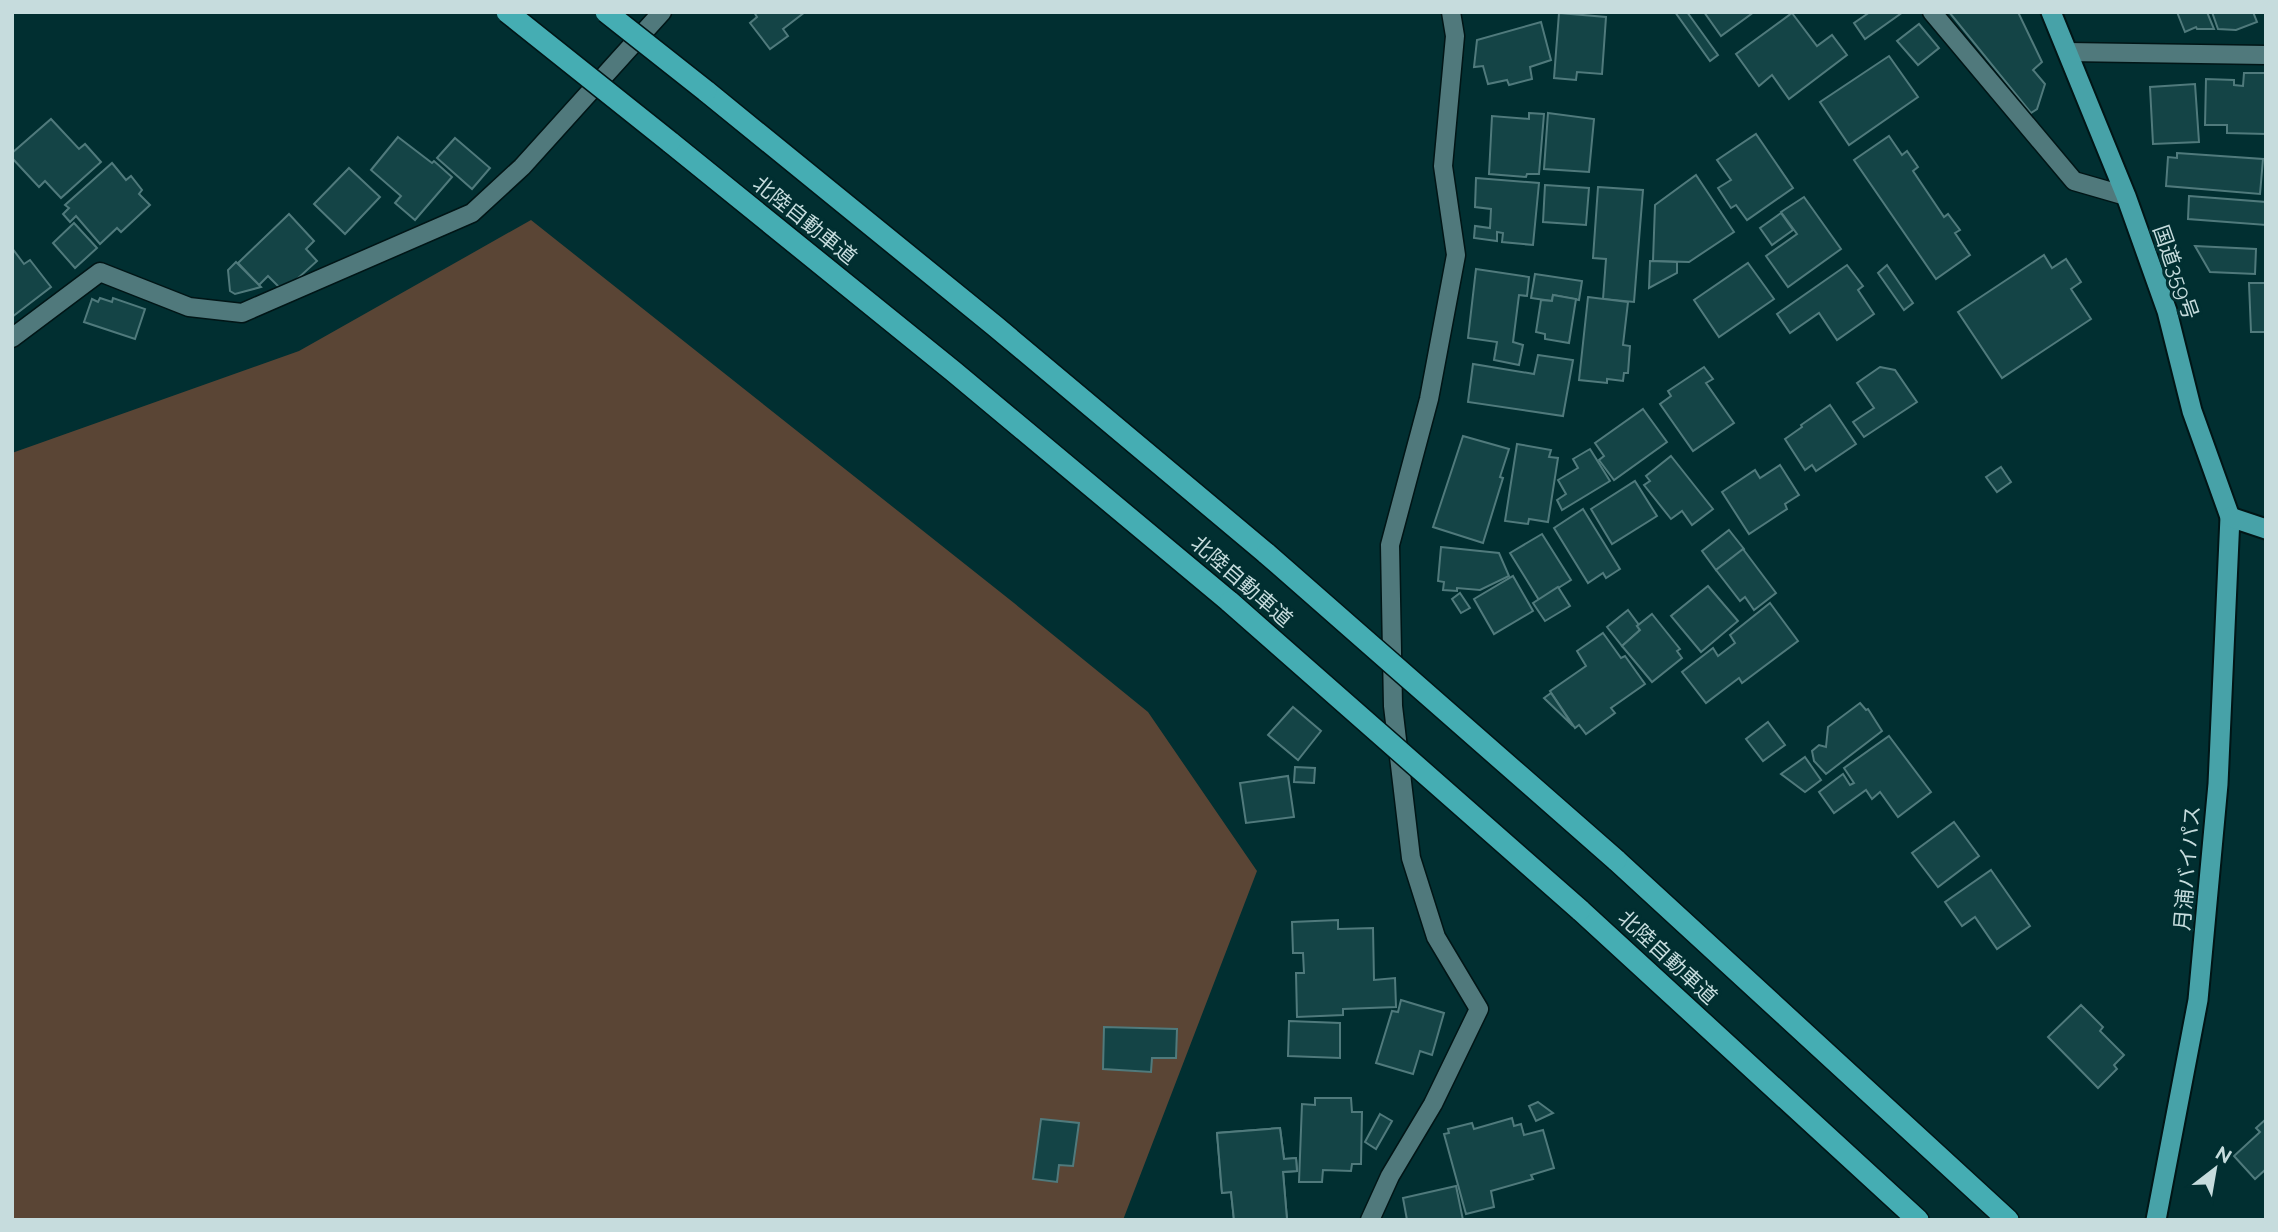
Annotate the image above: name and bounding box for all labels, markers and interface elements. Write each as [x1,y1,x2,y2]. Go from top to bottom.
street label: 北陸自動車道 [748,171,862,269]
street label: 国道359号 [2148,222,2204,322]
street label: 北陸自動車道 [1186,530,1298,632]
street label: 月浦バイパス [2169,804,2205,932]
street label: 北陸自動車道 [1613,905,1723,1009]
north arrow [2180,1134,2250,1204]
text: N [2212,1141,2236,1168]

